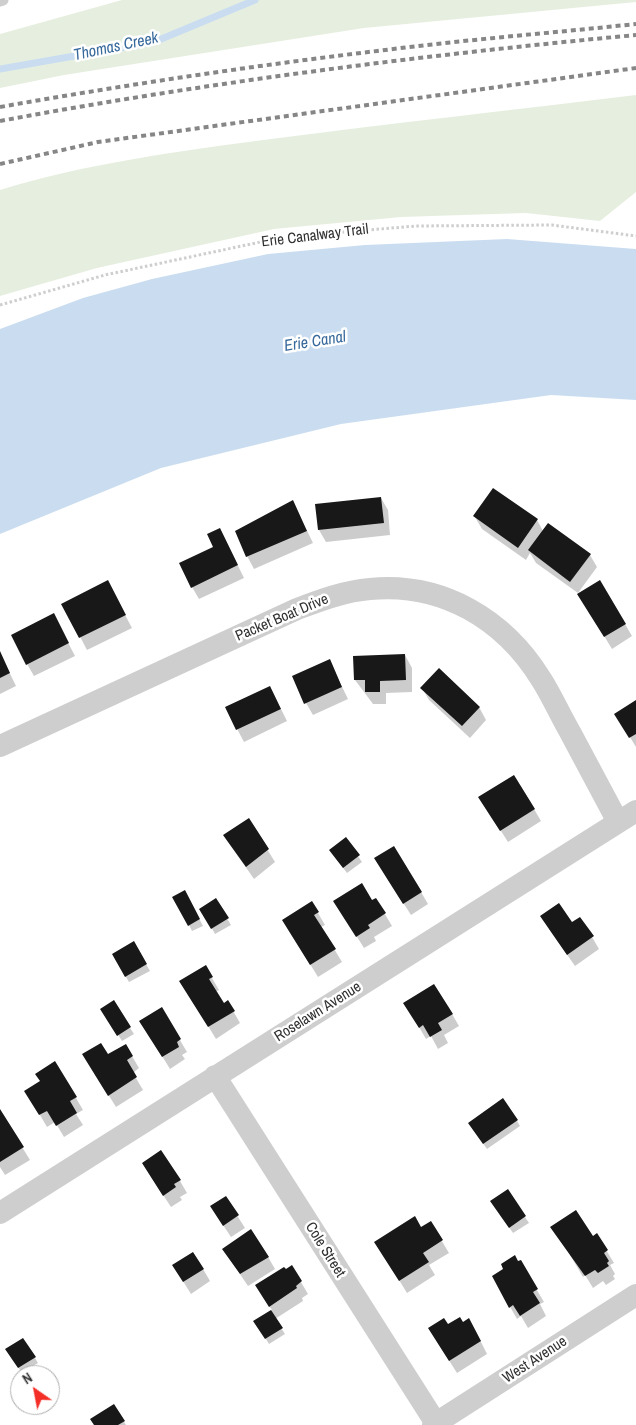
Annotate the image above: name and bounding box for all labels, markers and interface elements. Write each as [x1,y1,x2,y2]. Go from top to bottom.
water label: Thomas Creek [72,29,160,65]
street label: Erie Canalway Trail [261,221,369,251]
water label: Erie Canal [283,328,347,356]
street label: Packet Boat Drive [233,590,331,646]
street label: Roselawn Avenue [271,978,365,1046]
street label: Cole Street [301,1219,349,1281]
street label: West Avenue [500,1333,570,1387]
north arrow [10,1365,60,1415]
text: N [19,1368,36,1388]

